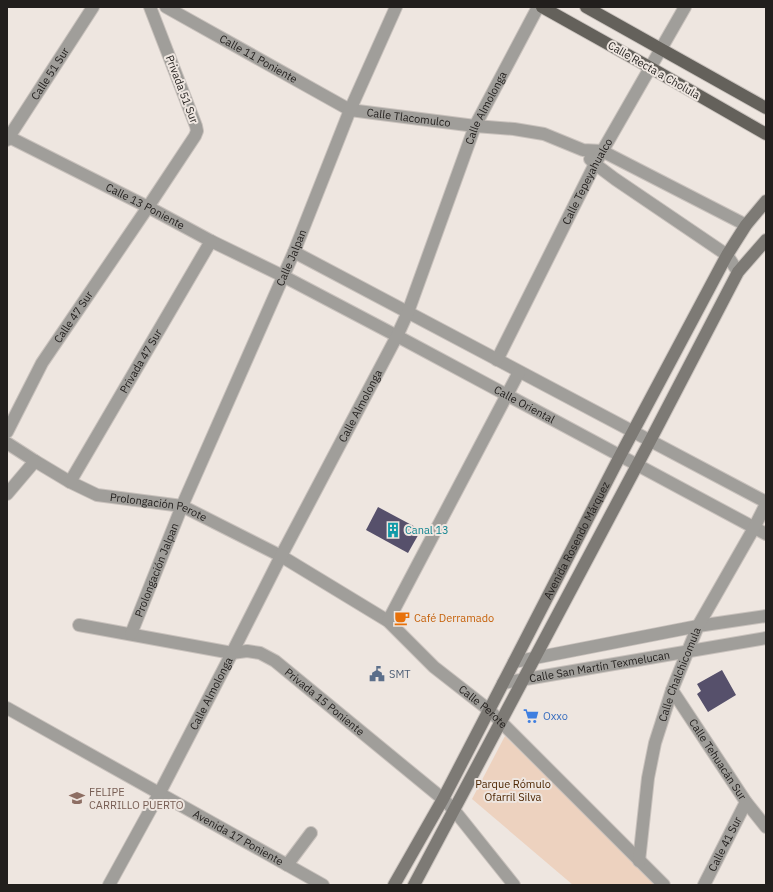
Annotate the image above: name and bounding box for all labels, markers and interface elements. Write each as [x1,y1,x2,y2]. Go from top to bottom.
street label: Calle 11 Poniente [217,31,300,86]
street label: Calle Recta a Cholula [606,38,703,102]
street label: Calle 51 Sur [28,45,72,103]
street label: Privada 51 Sur [163,53,201,125]
street label: Calle Almolonga [462,69,510,146]
street label: Calle Tlacomulco [366,105,452,130]
street label: Calle Tepeyahualco [559,136,615,227]
street label: Calle 13 Poniente [103,180,187,232]
street label: Calle Jalpan [273,227,309,288]
street label: Calle 47 Sur [51,288,96,346]
street label: Privada 47 Sur [116,327,165,396]
street label: Calle Almolonga [335,367,385,445]
street label: Calle Oriental [492,382,557,426]
street label: Avenida Rosendo Márquez [540,479,613,602]
street label: Prolongación Perote [109,490,209,524]
street label: Prolongación Jalpan [132,521,182,619]
building icon: Canal 13 [384,521,402,539]
place label: Canal 13 [405,523,449,537]
cafe icon: Café Derramado [393,609,411,627]
place label: Café Derramado [414,611,494,625]
street label: Calle Chalchicomula [655,625,704,724]
street label: Calle San Martín Texmelucan [528,648,671,685]
street label: Calle Almolonga [186,655,236,732]
street label: Privada 15 Poniente [282,665,367,739]
public building icon: SMT [368,665,386,683]
place label: SMT [389,667,411,681]
street label: Calle Perote [456,682,510,731]
supermarket icon: Oxxo [522,707,540,725]
place label: Oxxo [543,709,568,723]
street label: Calle Tehuacán Sur [686,716,750,802]
park label: Parque Rómulo Ofarril Silva [475,777,551,804]
place label: FELIPE CARRILLO PUERTO [89,785,184,812]
school or university icon: FELIPE CARRILLO PUERTO [68,789,86,807]
street label: Avenida 17 Poniente [190,807,286,868]
street label: Calle 41 Sur [705,814,745,874]

